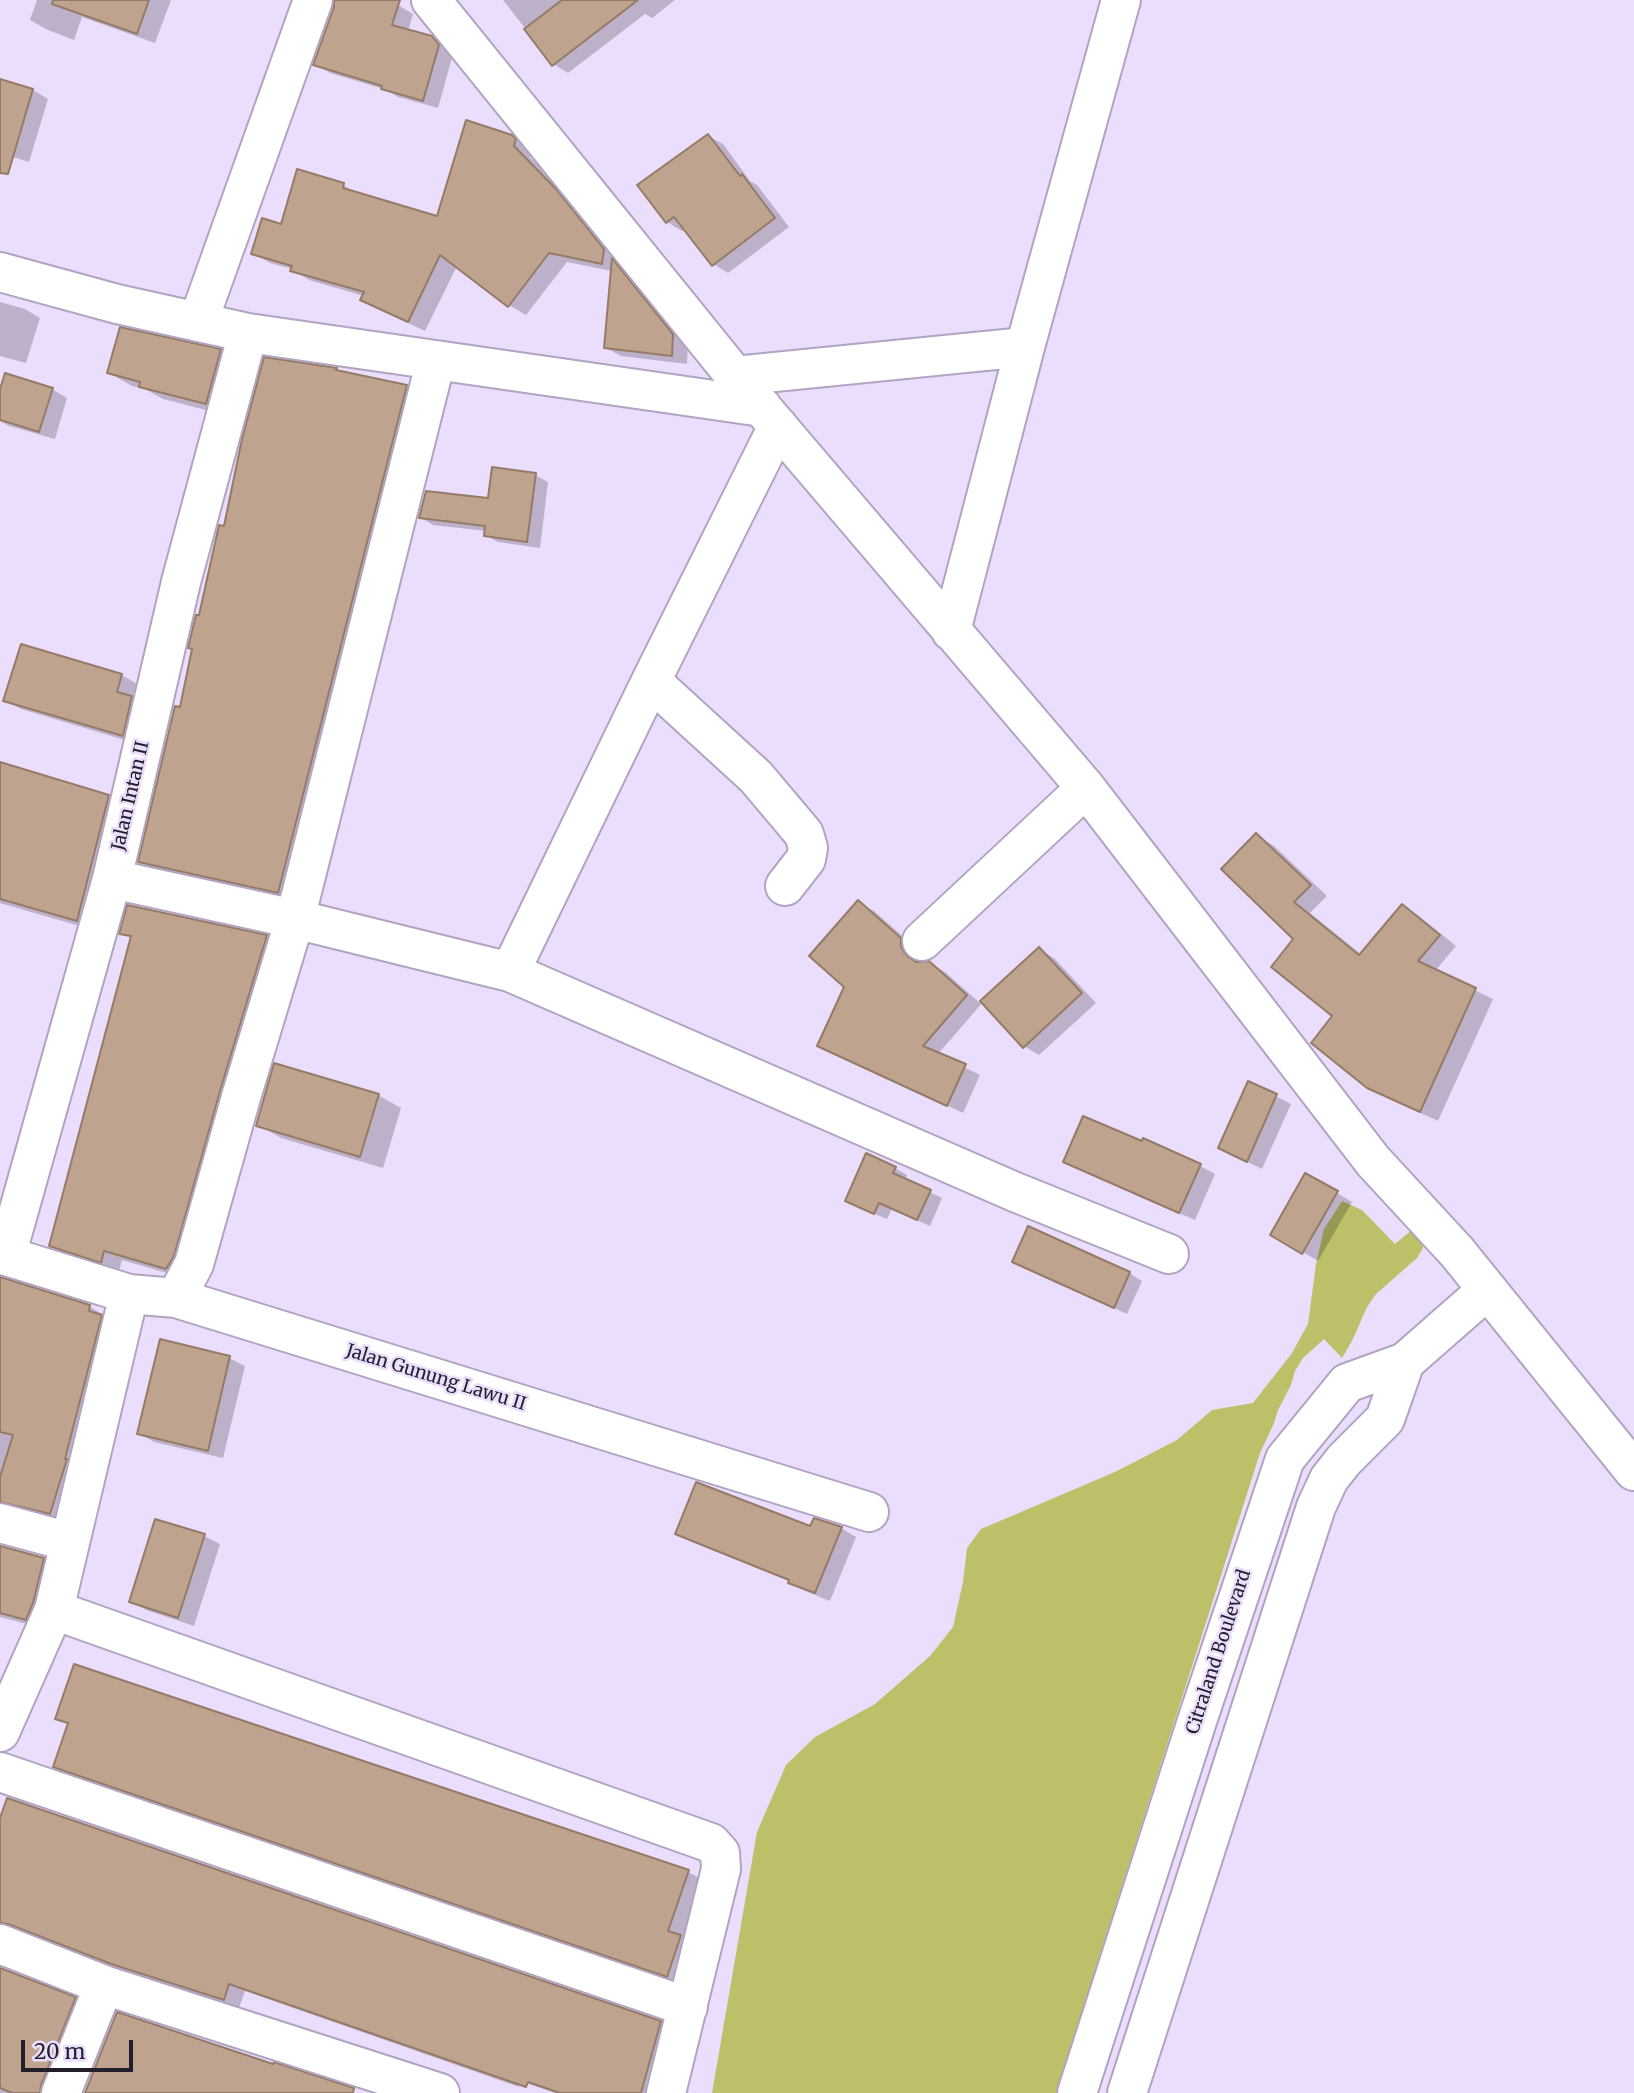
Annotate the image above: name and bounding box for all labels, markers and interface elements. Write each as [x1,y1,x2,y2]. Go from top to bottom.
street label: Jalan Intan II [108,739,154,853]
street label: Jalan Gunung Lawu II [343,1340,529,1416]
street label: Citraland Boulevard [1182,1567,1256,1737]
scale bar [24,2026,136,2070]
text: 20 m [34,2038,85,2065]

